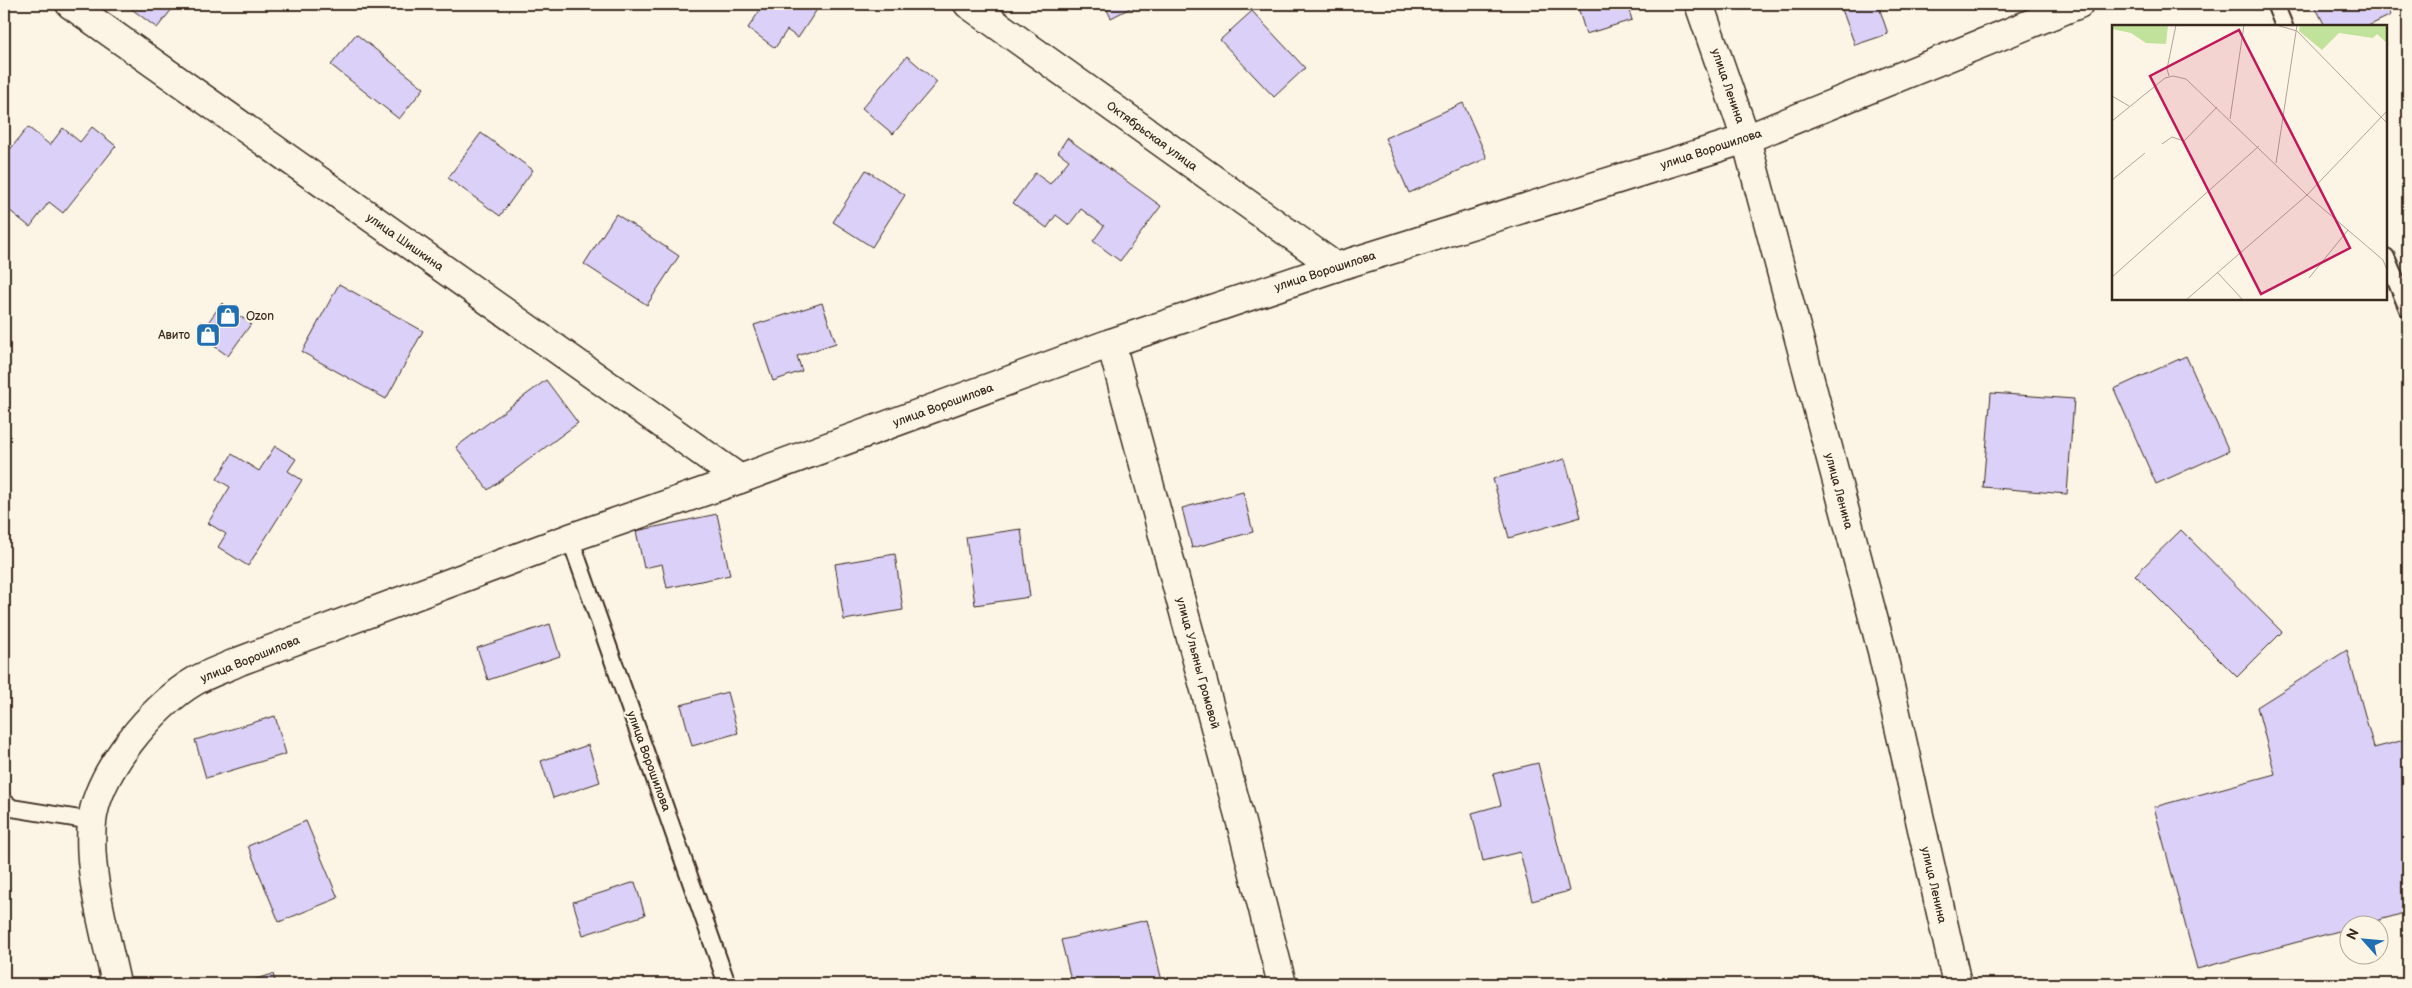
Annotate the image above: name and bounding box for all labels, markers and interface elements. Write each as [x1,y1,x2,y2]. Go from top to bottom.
inset map [2112,25,2387,300]
street label: улица Ленина [1708,47,1747,126]
street label: Октябрьская улица [1103,98,1200,174]
street label: улица Ворошилова [1659,126,1764,173]
street label: улица Шишкина [363,210,446,275]
street label: улица Ворошилова [1273,248,1378,295]
shop icon: Ozon [215,303,241,329]
place label: Ozon [246,309,274,324]
shop icon: Авито [195,322,221,348]
place label: Авито [157,328,190,343]
street label: улица Ворошилова [891,380,995,431]
street label: улица Ленина [1821,451,1856,531]
street label: улица Ульяны Громовой [1173,596,1222,731]
street label: улица Ворошилова [198,633,302,686]
street label: улица Ворошилова [623,709,674,813]
street label: улица Ленина [1917,845,1950,925]
north arrow [2340,916,2390,966]
text: N [2343,926,2363,943]

